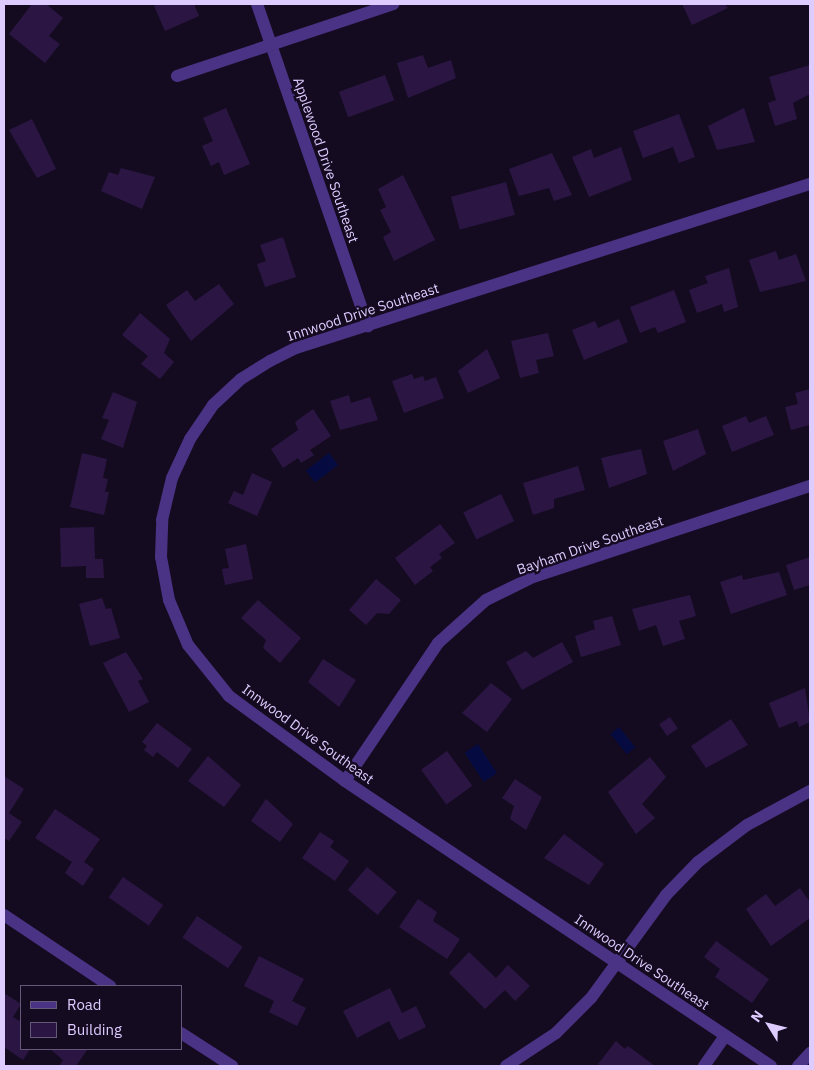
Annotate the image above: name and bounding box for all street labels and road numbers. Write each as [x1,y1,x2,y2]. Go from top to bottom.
street label: Applewood Drive Southeast [290,75,362,245]
street label: Innwood Drive Southeast [285,280,441,344]
street label: Bayham Drive Southeast [515,512,665,578]
street label: Innwood Drive Southeast [239,681,377,787]
street label: Innwood Drive Southeast [572,911,712,1013]

